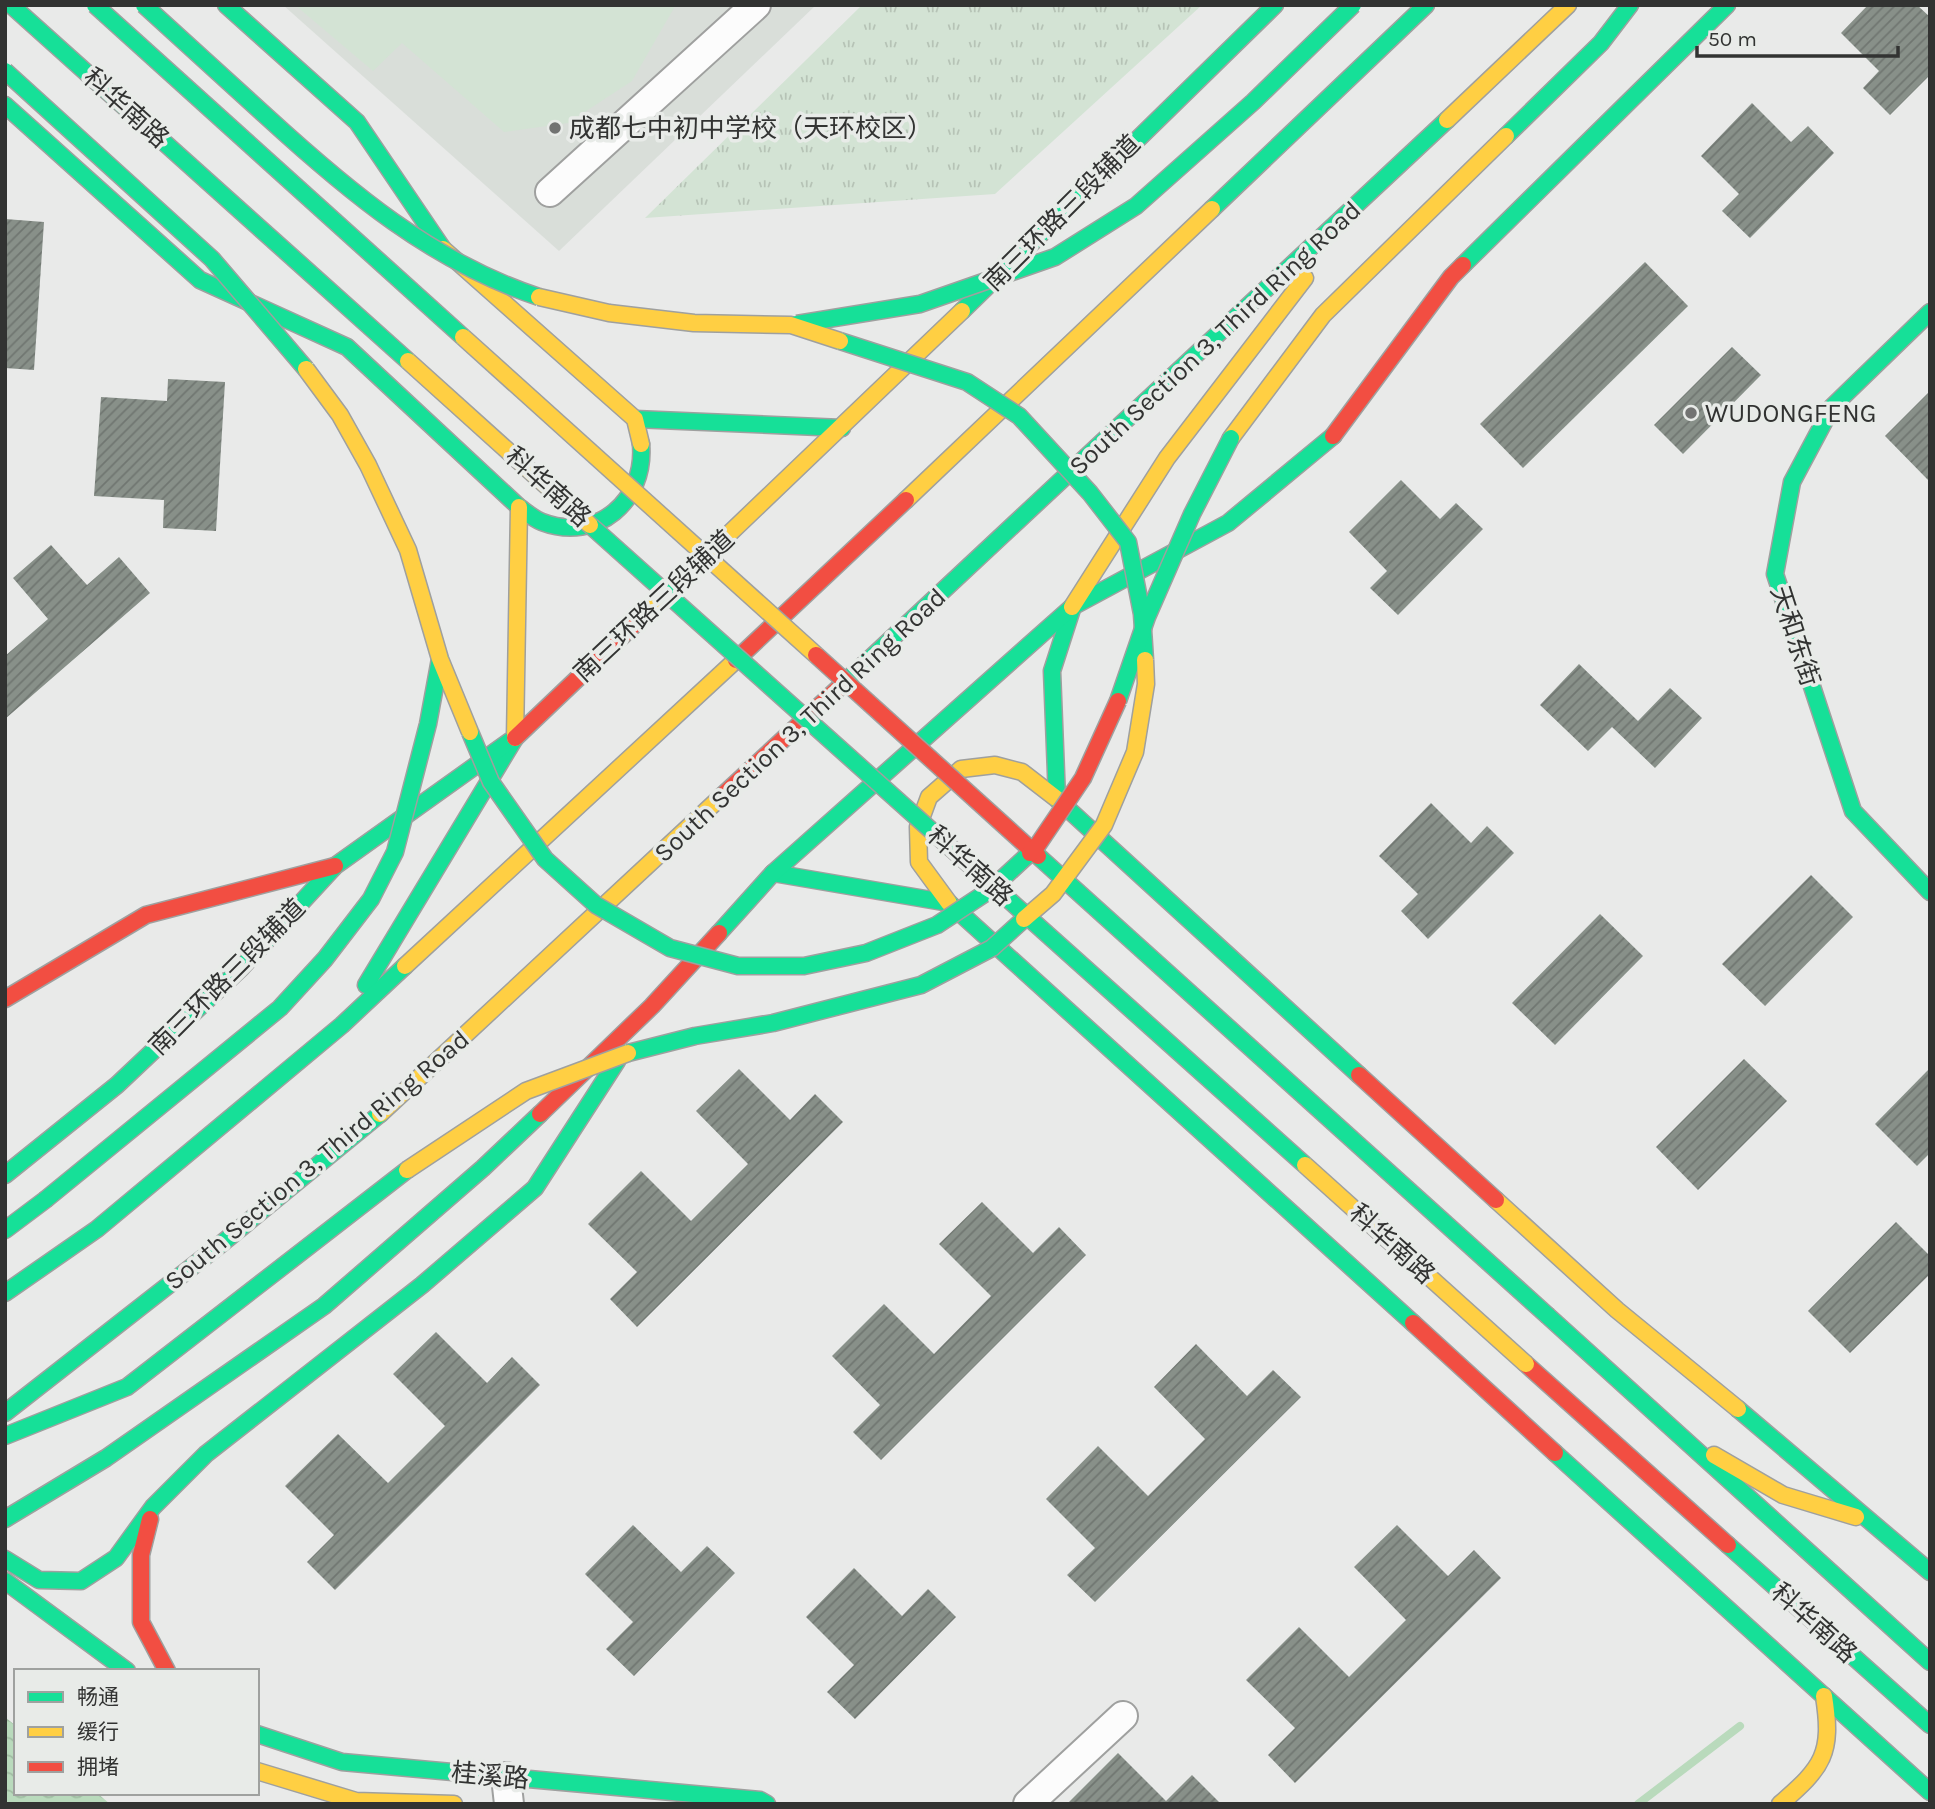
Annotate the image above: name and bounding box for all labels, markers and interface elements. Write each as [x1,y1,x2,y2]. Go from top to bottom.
scale bar [1697,14,1898,58]
text: 50 m [1708,27,1757,51]
street label: 科华南路 [77,62,175,154]
place label: 成都七中初中学校（天环校区） [569,113,933,144]
marker: 成都七中初中学校（天环校区） [547,120,563,136]
street label: 南三环路三段辅道 [977,128,1147,298]
street label: South Section 3, Third Ring Road [1063,194,1367,482]
place label: WUDONGFENG [1705,398,1876,429]
marker: WUDONGFENG [1683,405,1699,421]
street label: 科华南路 [499,441,597,533]
street label: 南三环路三段辅道 [567,524,741,688]
street label: South Section 3, Third Ring Road [648,581,952,869]
street label: 天和东街 [1764,582,1826,690]
street label: 科华南路 [921,820,1019,912]
street label: 南三环路三段辅道 [142,892,312,1062]
street label: South Section 3, Third Ring Road [158,1023,476,1297]
street label: 科华南路 [1343,1198,1441,1290]
street label: 科华南路 [1765,1577,1863,1669]
legend [14,1669,259,1795]
text: 畅通 [77,1685,119,1709]
text: 缓行 [77,1720,119,1744]
text: 拥堵 [77,1755,119,1779]
street label: 桂溪路 [450,1757,530,1795]

